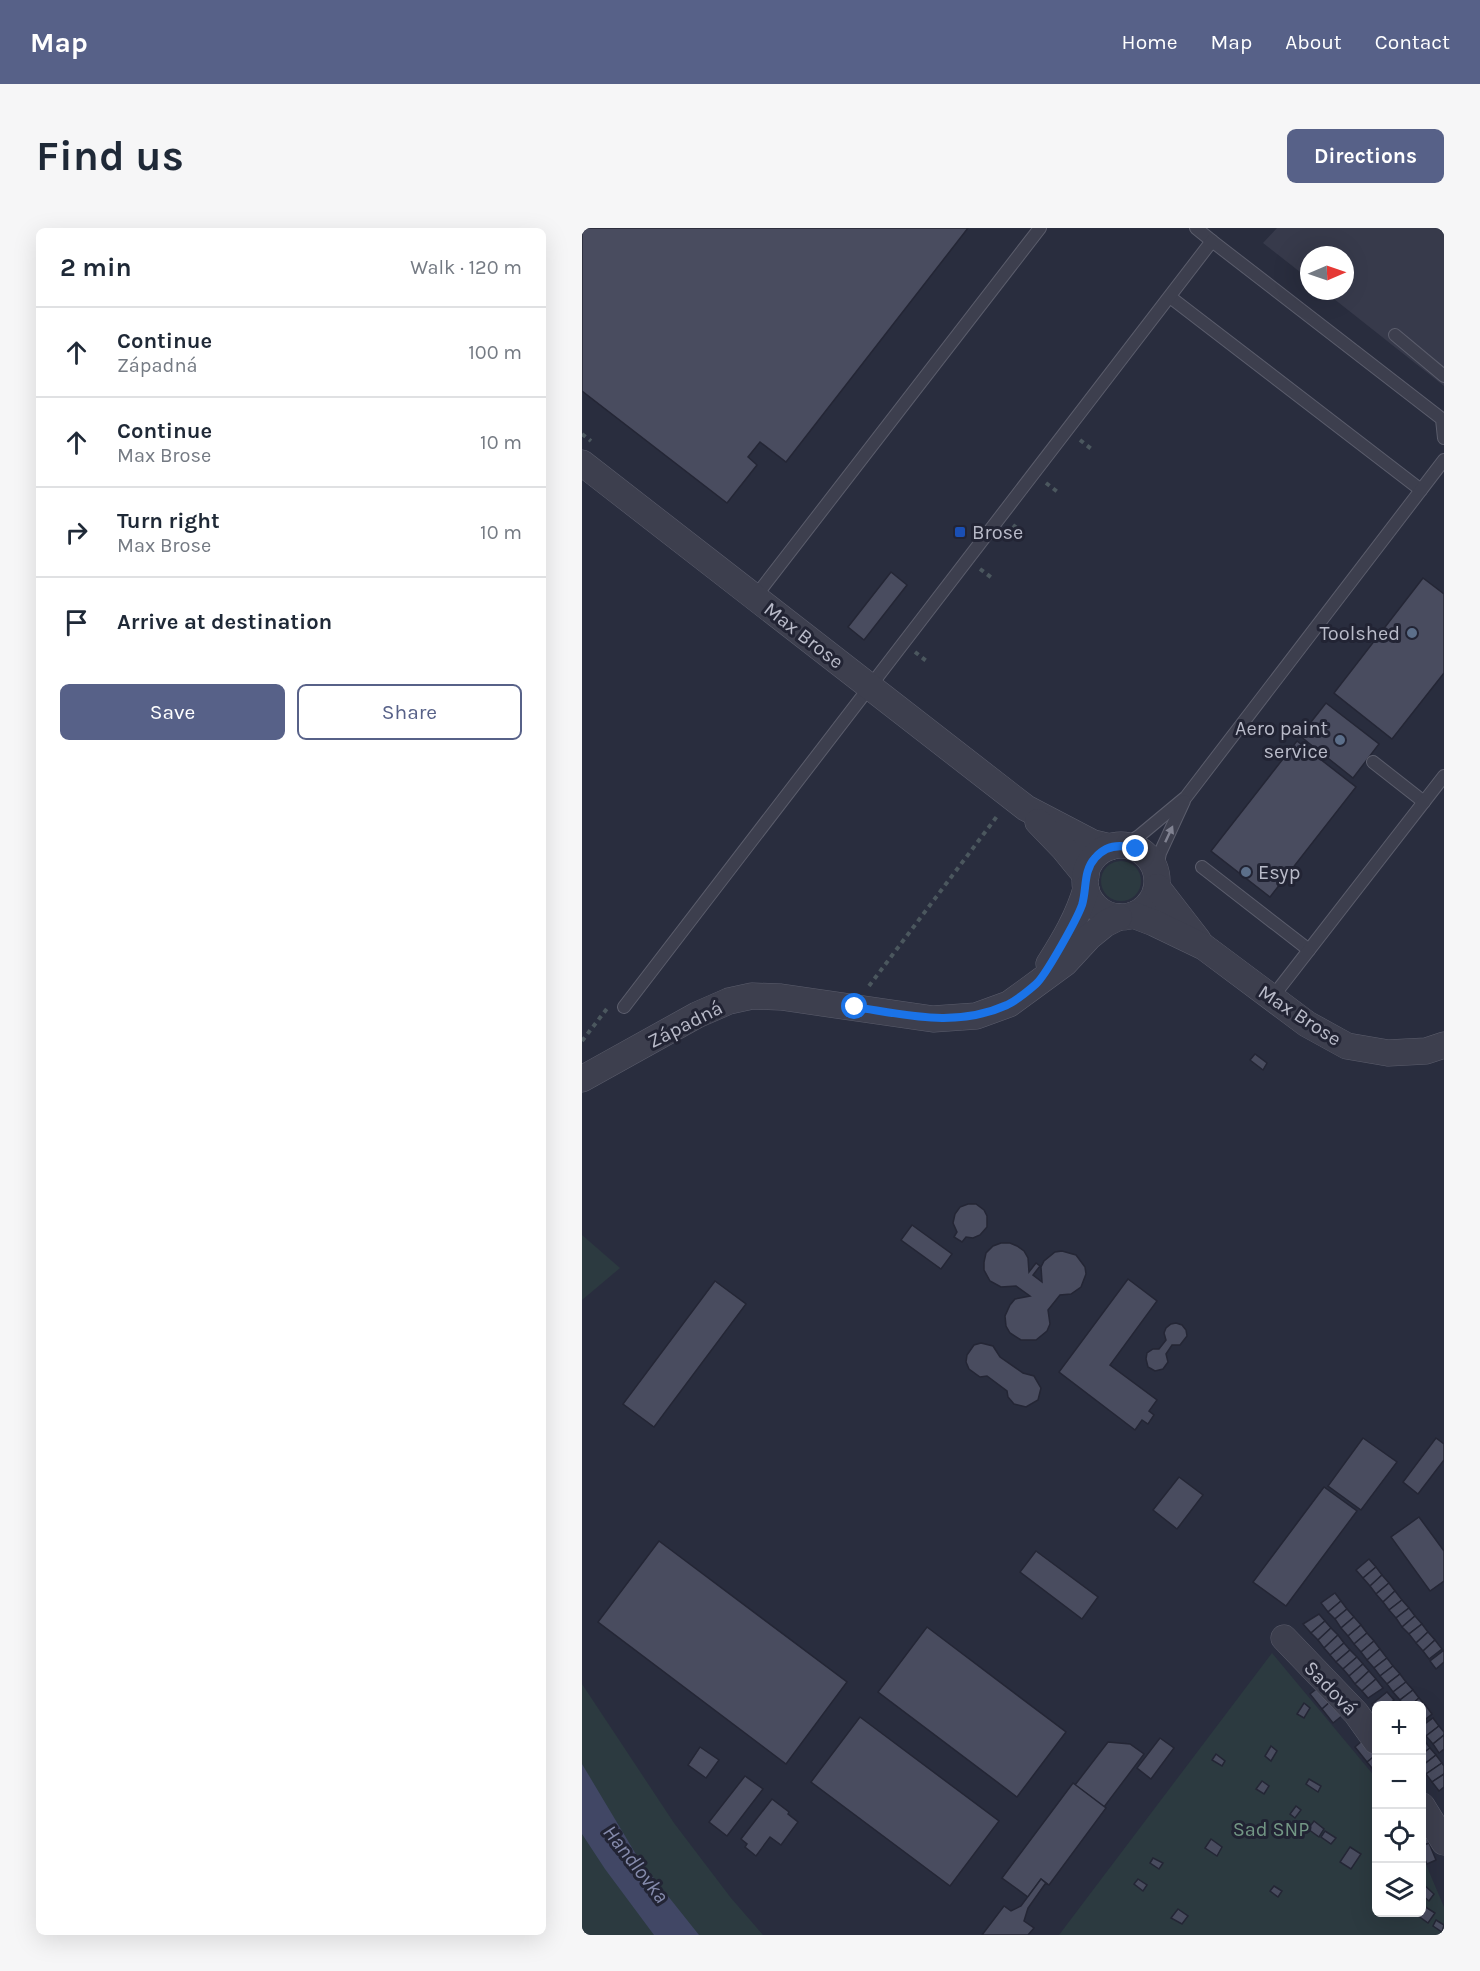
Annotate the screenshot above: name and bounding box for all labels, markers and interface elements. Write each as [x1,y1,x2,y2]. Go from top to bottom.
text: Map [30,26,88,59]
text: Home [1122,30,1178,54]
text: Map [1211,30,1252,54]
text: About [1285,30,1342,54]
text: Contact [1375,30,1450,54]
button: Directions [1287,129,1444,183]
text: Find us [36,131,184,181]
north arrow [1300,246,1354,300]
text: 2 min [60,252,132,283]
text: Walk · 120 m [410,256,522,279]
text: Continue [117,328,212,354]
icon: ahead [60,336,93,369]
text: 100 m [468,341,522,364]
text: Západná [117,354,197,377]
text: Continue [117,418,212,444]
icon: ahead [60,426,93,459]
text: 10 m [480,431,522,454]
text: Max Brose [117,444,211,467]
text: Turn right [117,508,220,534]
icon: right [60,516,93,549]
text: 10 m [480,521,522,544]
place label: Brose [972,521,1023,544]
marker: Brose [953,525,967,539]
text: Max Brose [117,534,211,557]
street label: Max Brose [759,597,848,673]
icon: arrive [60,606,93,639]
text: Arrive at destination [117,609,332,635]
place label: Toolshed [1319,622,1400,645]
marker: Toolshed [1405,626,1419,640]
button: Save [60,684,285,740]
button: Share [297,684,522,740]
place label: Aero paint service [1235,717,1328,763]
marker: Aero paint service [1333,733,1347,747]
one-way arrow [1164,826,1173,843]
route end [1122,835,1148,861]
place label: Esyp [1258,861,1300,884]
marker: Esyp [1239,865,1253,879]
street label: Max Brose [1254,980,1346,1051]
route start [841,993,867,1019]
street label: Západná [644,996,726,1053]
street label: Sadová [1299,1656,1362,1720]
map controls [1372,1701,1426,1917]
button: + [1372,1701,1426,1755]
button: − [1372,1755,1426,1809]
button: locate [1372,1809,1426,1863]
park label: Sad SNP [1233,1818,1309,1841]
water label: Handlovka [598,1820,674,1908]
button: layers [1372,1863,1426,1917]

